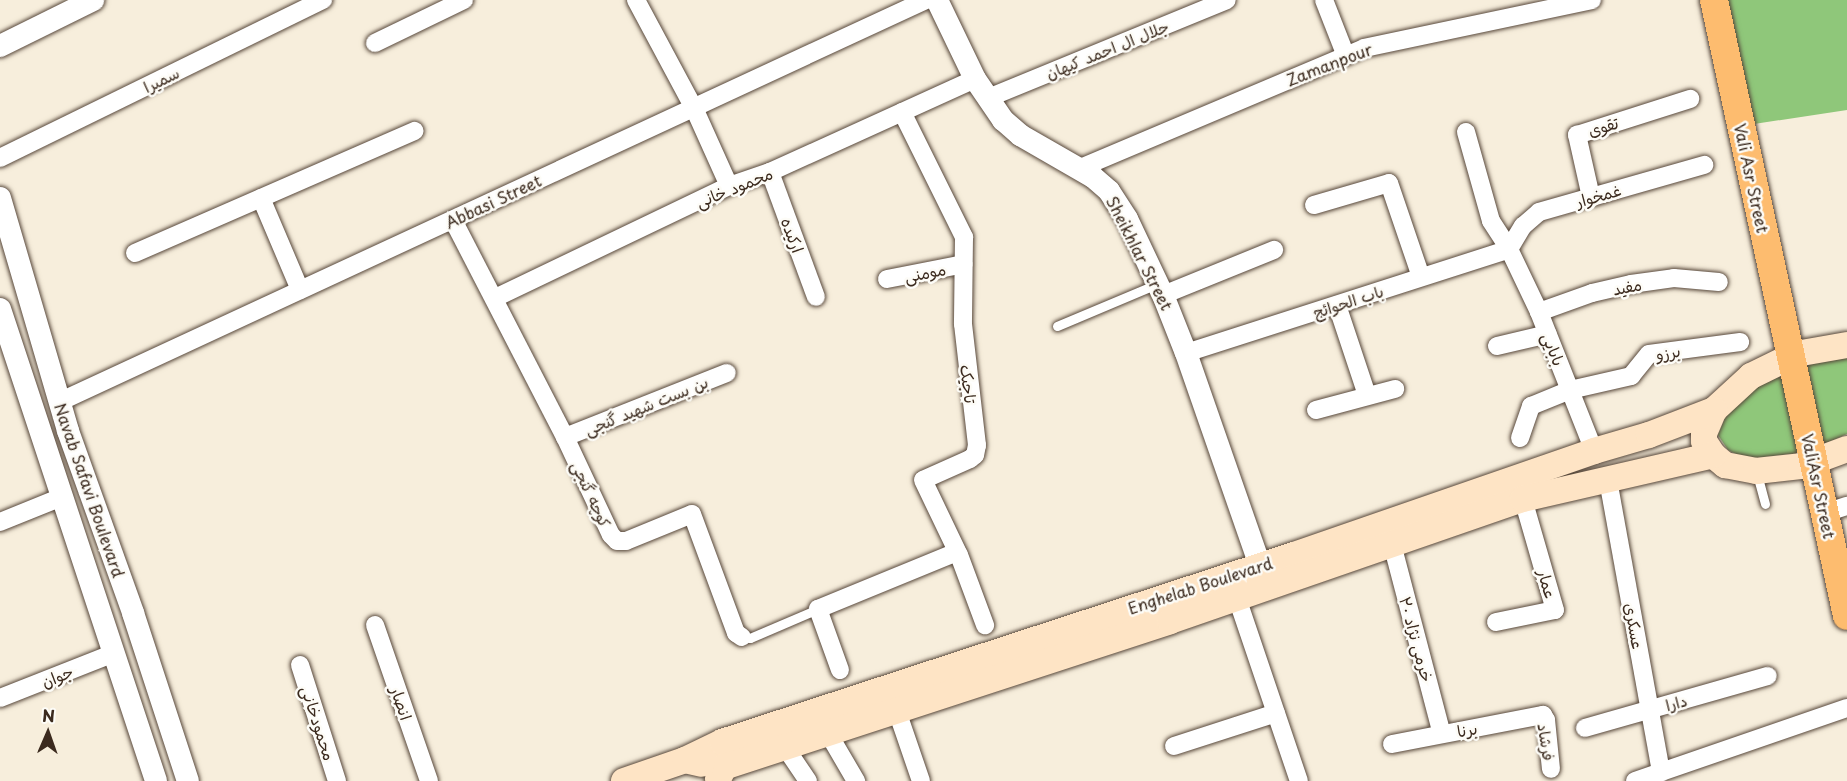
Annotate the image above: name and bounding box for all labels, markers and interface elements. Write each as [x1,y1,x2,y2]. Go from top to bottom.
street label: جلال ال احمد کیهان [1043,16,1171,82]
street label: Zamanpour [1283,39,1375,89]
street label: سمیرا [140,62,182,96]
street label: تقوی [1585,112,1621,140]
street label: Vali Asr Street [1731,120,1773,236]
street label: محمود خانی [693,163,775,211]
street label: Abbasi Street [441,170,545,232]
street label: غمخوار [1573,179,1623,211]
street label: Sheikhlar Street [1103,193,1177,313]
street label: ارکیده [778,215,808,255]
street label: مومنی [903,259,947,285]
street label: مفید [1611,274,1643,298]
street label: باب الحوائج [1310,281,1386,321]
street label: بابایی [1539,330,1569,368]
street label: برزو [1654,340,1682,364]
street label: تاجیک [957,364,981,404]
street label: بن بست شهید گنجی [581,371,711,439]
street label: Navab Safavi Boulevard [51,401,129,579]
street label: ValiAsr Street [1798,431,1840,541]
street label: کوچه گنجی [568,458,616,530]
street label: Enghelab Boulevard [1125,553,1275,617]
street label: عمار [1535,567,1561,601]
street label: خرمی نژاد ۲۰ [1396,594,1438,684]
street label: عسکری [1622,602,1648,650]
street label: جوان [38,661,76,691]
street label: محمودخانی [298,683,340,763]
street label: انصار [387,684,417,722]
street label: دارا [1663,690,1689,714]
north arrow [18,703,78,763]
text: N [42,703,55,727]
street label: برنا [1455,718,1479,740]
street label: فرشاد [1535,722,1559,762]

